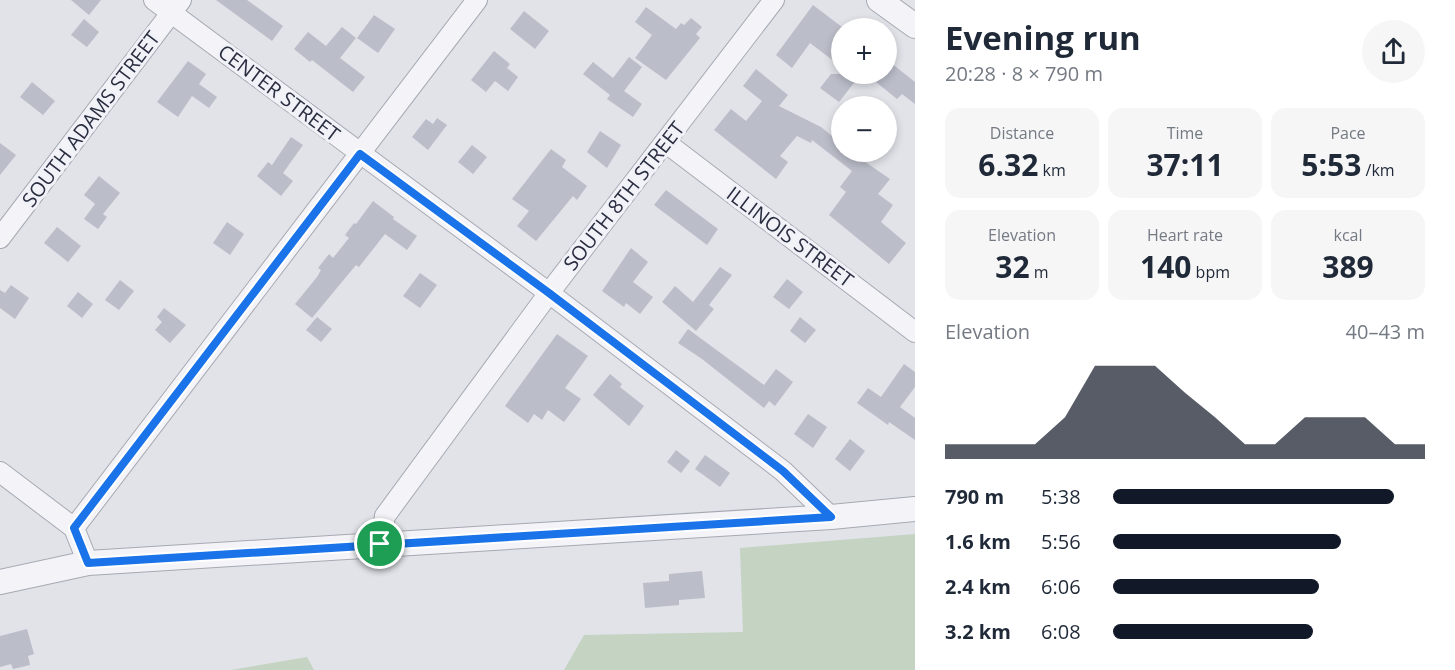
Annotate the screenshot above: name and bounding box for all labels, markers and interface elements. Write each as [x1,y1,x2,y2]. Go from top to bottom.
text: Evening run [945,15,1141,60]
map controls [831,18,897,162]
button: + [831,18,897,84]
button: share [1362,20,1425,83]
street label: SOUTH ADAMS STREET [16,25,166,212]
street label: CENTER STREET [213,38,346,147]
text: 20:28 · 8 × 790 m [945,60,1103,87]
button: − [831,96,897,162]
street label: SOUTH 8TH STREET [557,116,690,276]
text: Distance [990,122,1054,144]
text: Time [1167,122,1203,144]
text: Pace [1330,122,1366,144]
text: 6.32 [978,144,1038,185]
text: 37:11 [1146,144,1224,185]
text: 5:53 [1301,144,1361,185]
text: km [1038,159,1066,181]
text: /km [1361,159,1395,181]
street label: ILLINOIS STREET [721,180,859,293]
text: Elevation [988,224,1056,246]
text: Heart rate [1147,224,1223,246]
text: kcal [1334,224,1363,246]
text: 32 [995,246,1030,287]
text: 140 [1140,246,1191,287]
text: 389 [1322,246,1374,287]
text: m [1030,261,1049,283]
text: bpm [1191,261,1230,283]
text: Elevation [945,318,1030,345]
text: 40–43 m [1346,318,1425,345]
text: 790 m [945,483,1004,510]
text: 5:38 [1041,483,1081,510]
pin [354,518,405,569]
icon: arrive [363,527,396,560]
text: 1.6 km [945,528,1011,555]
text: 5:56 [1041,528,1081,555]
text: 2.4 km [945,573,1011,600]
text: 6:06 [1041,573,1081,600]
text: 3.2 km [945,618,1011,645]
text: 6:08 [1041,618,1081,645]

